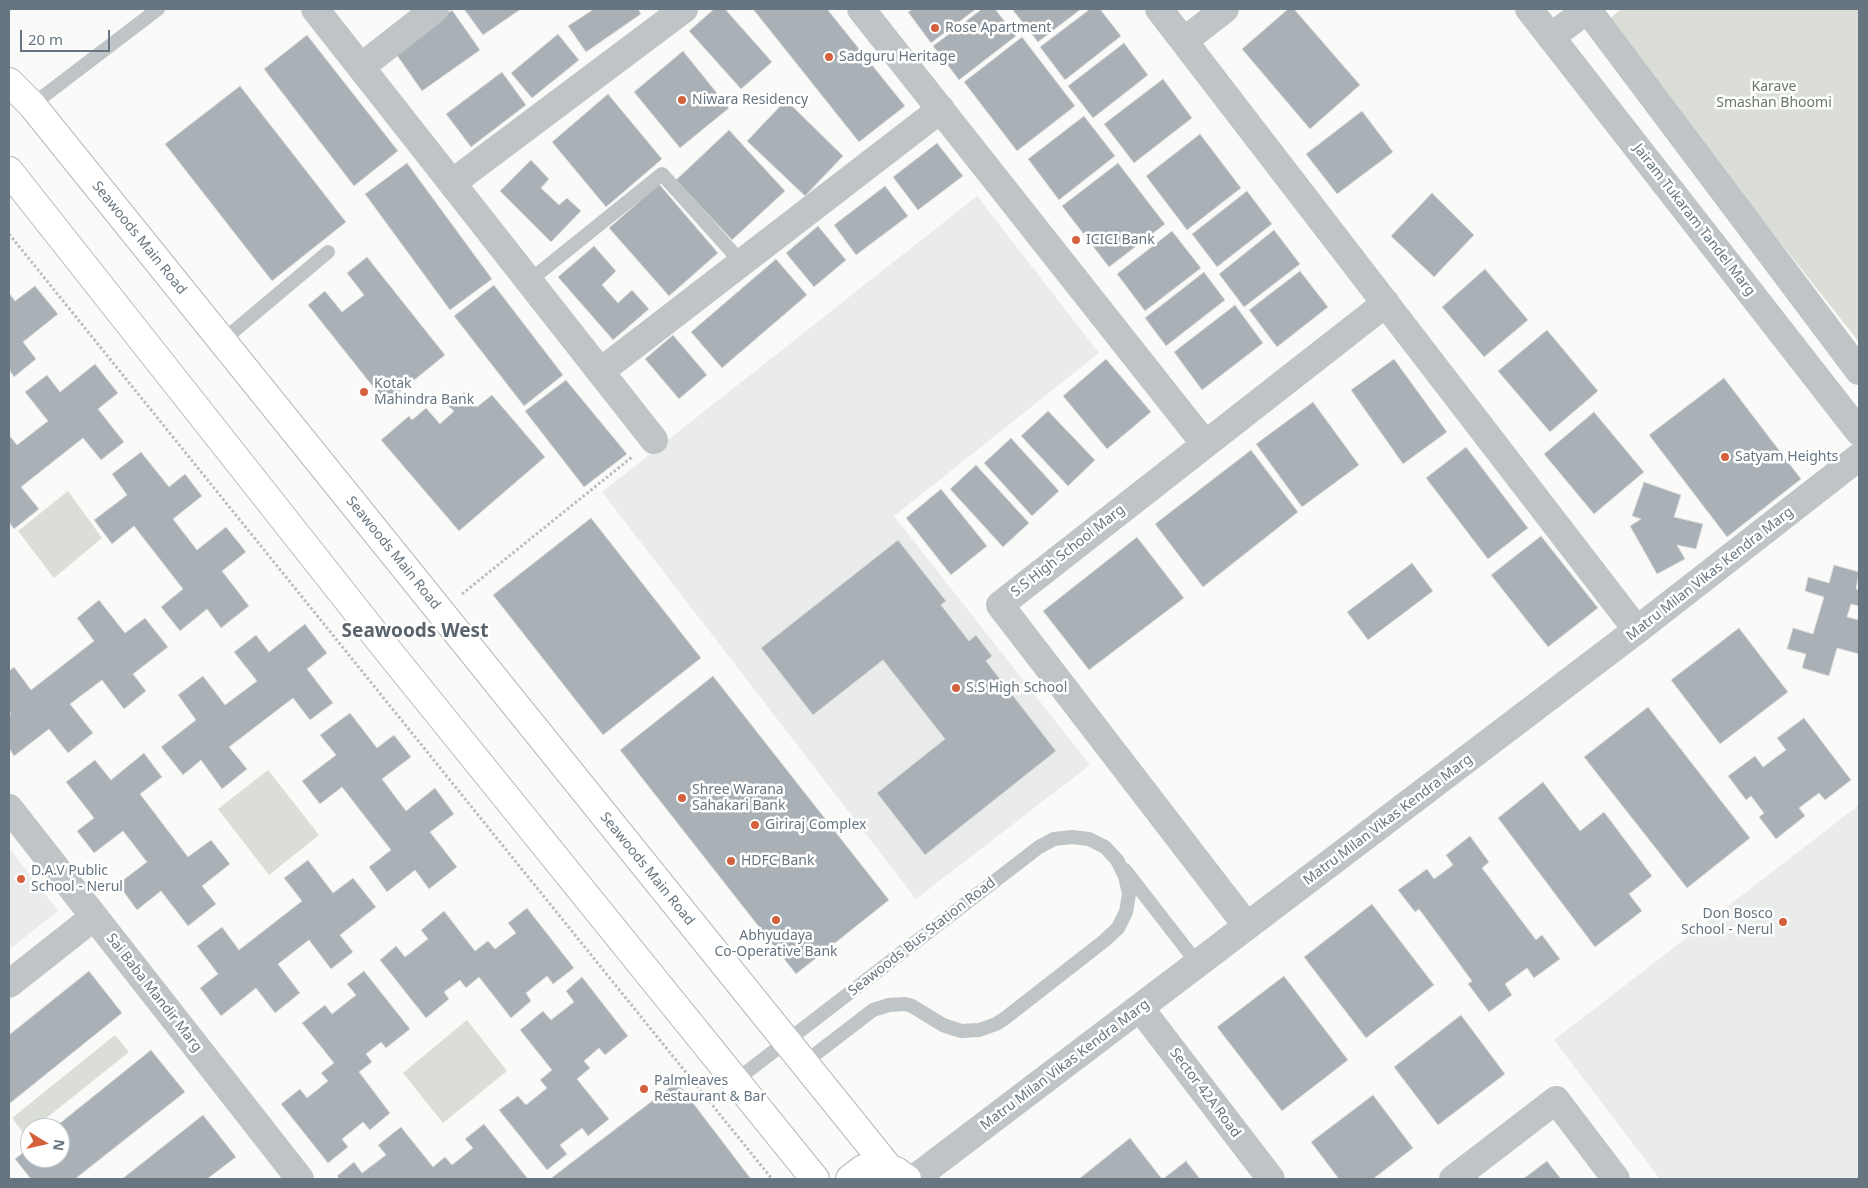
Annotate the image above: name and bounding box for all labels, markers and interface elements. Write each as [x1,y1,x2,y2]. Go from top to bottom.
scale bar [22,20,112,52]
place label: Rose Apartment [945,20,1051,36]
marker: Rose Apartment [929,22,941,34]
text: 20 m [28,29,63,49]
place label: Sadguru Heritage [839,49,956,65]
marker: Sadguru Heritage [823,51,835,63]
park label: Karave Smashan Bhoomi [1716,79,1832,111]
place label: Niwara Residency [692,92,808,108]
marker: Niwara Residency [676,94,688,106]
street label: Jairam Tukaram Tandel Marg [1629,141,1759,299]
street label: Seawoods Main Road [88,178,190,298]
place label: ICICI Bank [1086,232,1155,248]
marker: ICICI Bank [1070,234,1082,246]
place label: Kotak Mahindra Bank [374,376,474,408]
marker: Kotak Mahindra Bank [358,386,370,398]
place label: Satyam Heights [1735,449,1838,465]
marker: Satyam Heights [1719,451,1731,463]
street label: Seawoods Main Road [342,493,444,613]
street label: S.S High School Marg [1008,501,1128,601]
street label: Matru Milan Vikas Kendra Marg [1623,504,1797,644]
district label: Seawoods West [342,621,488,643]
place label: S.S High School [966,680,1067,696]
marker: S.S High School [950,682,962,694]
street label: Matru Milan Vikas Kendra Marg [1300,751,1476,889]
place label: Shree Warana Sahakari Bank [692,782,785,814]
marker: Shree Warana Sahakari Bank [676,792,688,804]
street label: Seawoods Main Road [596,809,698,929]
place label: Giriraj Complex [765,817,866,833]
marker: Giriraj Complex [749,819,761,831]
place label: HDFC Bank [741,853,814,869]
marker: HDFC Bank [725,855,737,867]
place label: D.A.V Public School - Nerul [31,863,123,896]
marker: D.A.V Public School - Nerul [15,873,27,885]
street label: Seawoods Bus Station Road [845,874,999,1000]
place label: Don Bosco School - Nerul [1681,906,1773,939]
marker: Abhyudaya Co-Operative Bank [770,914,782,926]
marker: Don Bosco School - Nerul [1777,916,1789,928]
place label: Abhyudaya Co-Operative Bank [714,928,838,960]
street label: Sai Baba Mandir Marg [103,930,205,1056]
street label: Matru Milan Vikas Kendra Marg [977,996,1153,1134]
street label: Sector 42A Road [1166,1045,1244,1141]
place label: Palmleaves Restaurant & Bar [654,1073,766,1106]
marker: Palmleaves Restaurant & Bar [638,1083,650,1095]
north arrow [20,1118,70,1168]
text: N [49,1138,70,1152]

